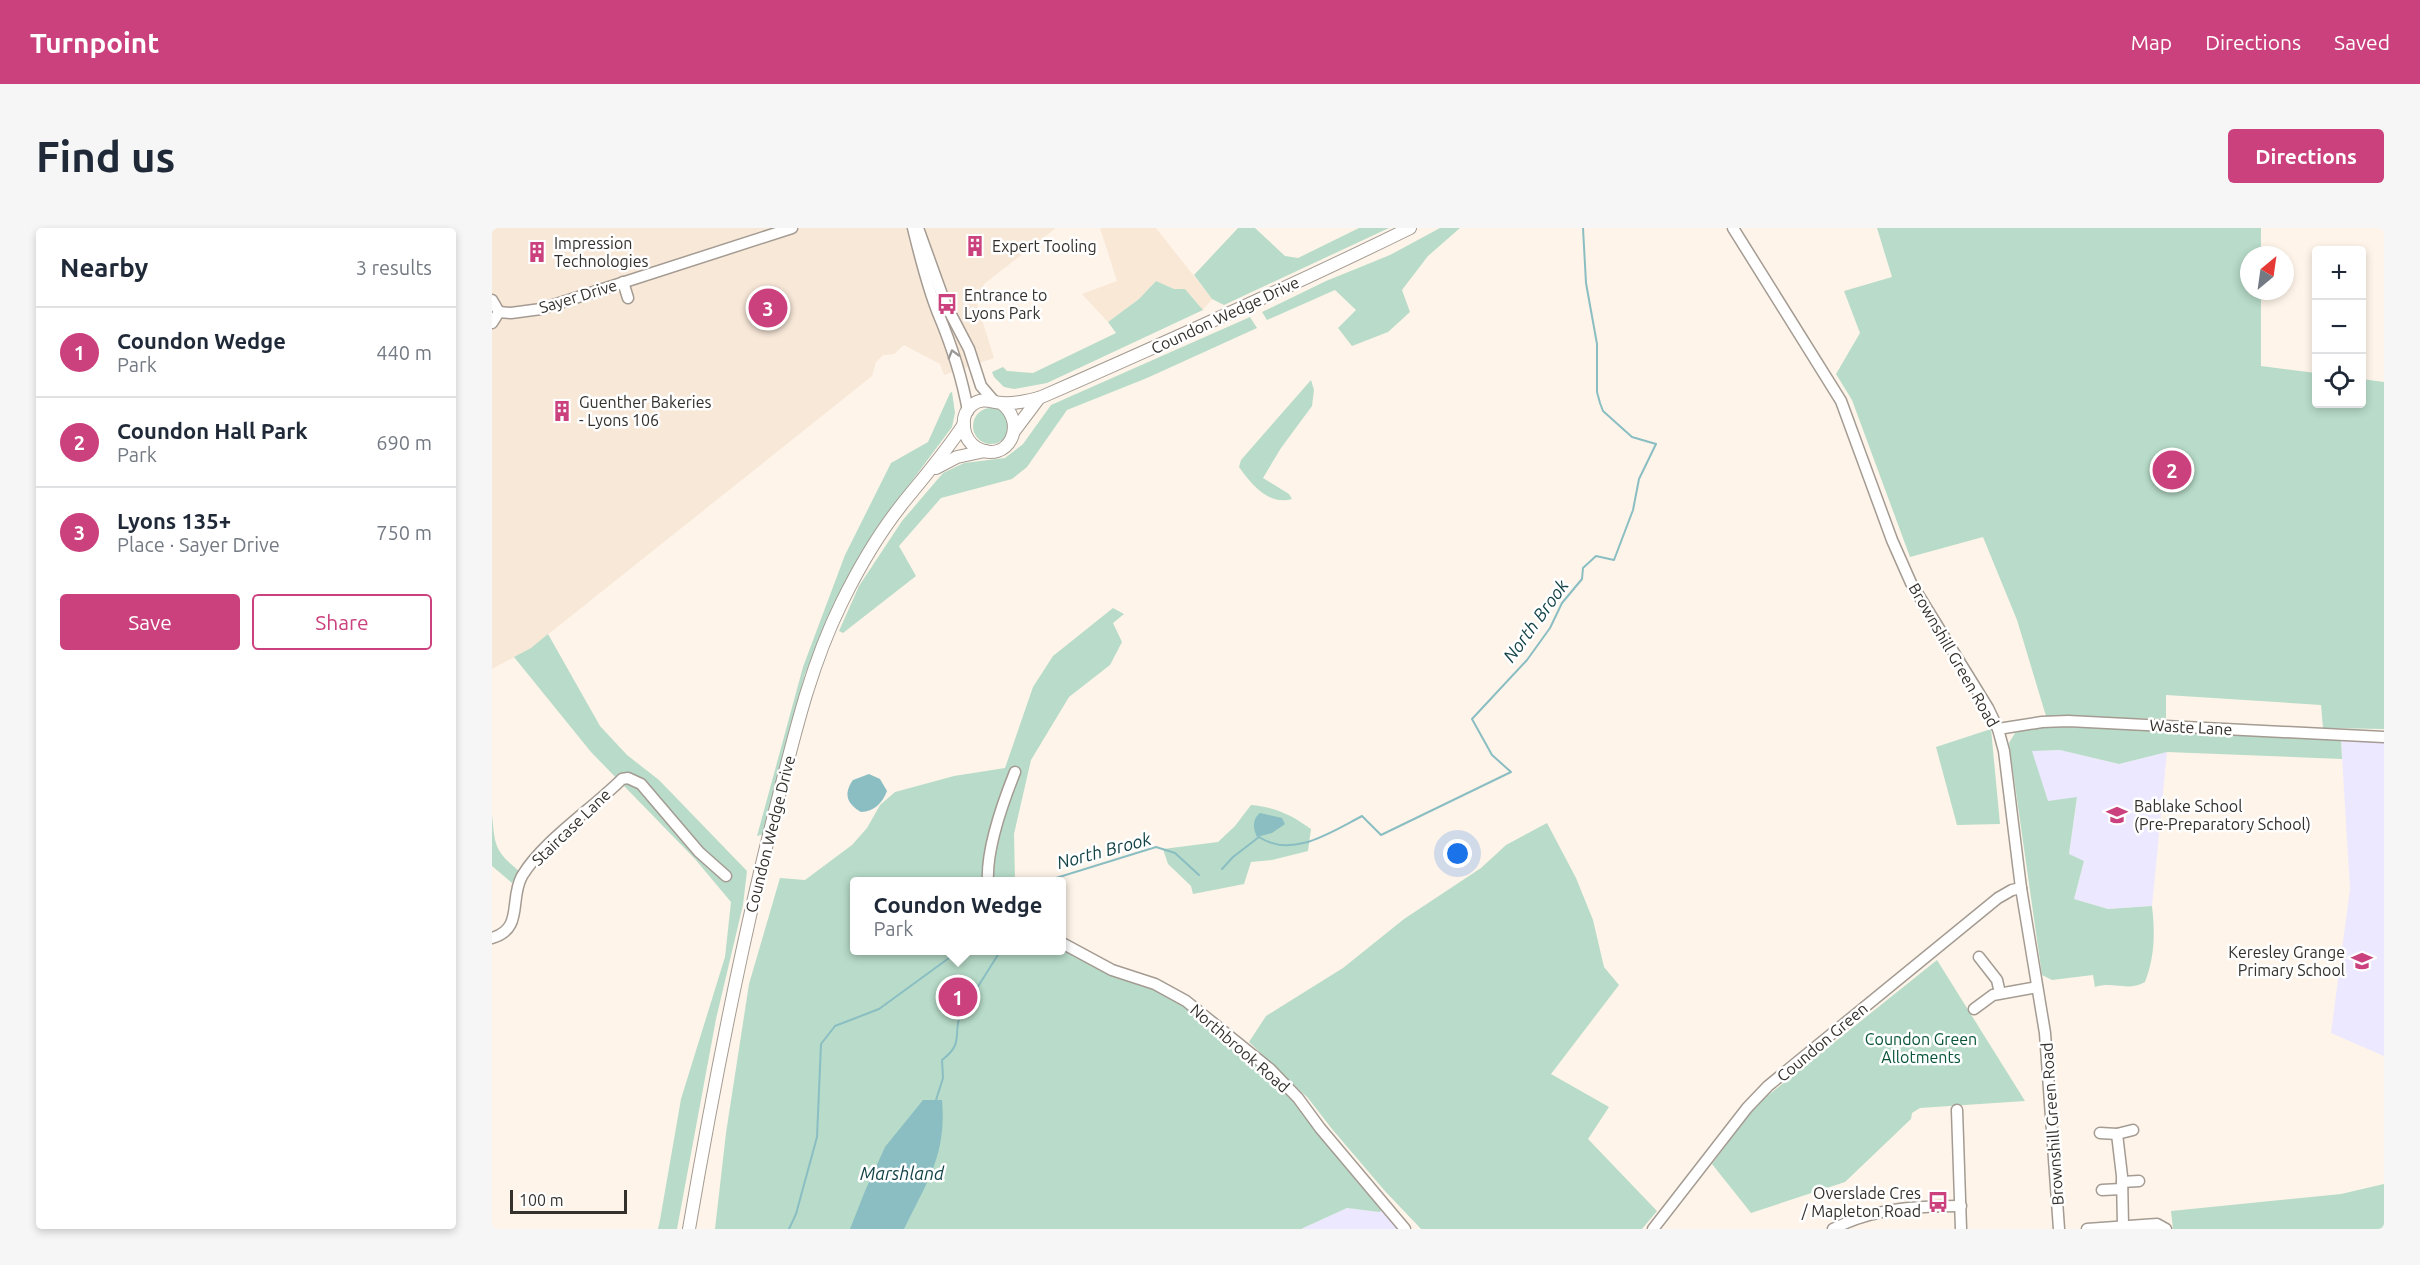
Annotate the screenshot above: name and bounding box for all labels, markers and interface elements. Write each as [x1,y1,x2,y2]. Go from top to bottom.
text: Turnpoint [30,27,159,58]
text: Map [2131,30,2172,54]
text: Directions [2205,30,2301,54]
text: Saved [2334,30,2390,54]
button: Directions [2228,129,2384,183]
text: Find us [36,133,175,180]
place label: Impression Technologies [554,234,649,270]
building icon: Expert Tooling [963,234,987,258]
place label: Expert Tooling [992,237,1097,255]
building icon: Impression Technologies [525,240,549,264]
north arrow [2240,246,2294,300]
map controls [2312,246,2366,408]
button: + [2312,246,2366,300]
text: Nearby [60,253,148,282]
text: 3 results [356,256,432,279]
street label: Coundon Wedge Drive [1148,273,1302,357]
street label: Sayer Drive [537,276,619,316]
pin: 3 [748,286,788,331]
place label: Entrance to Lyons Park [964,286,1047,322]
bus stop icon: Entrance to Lyons Park [935,292,959,316]
button: − [2312,300,2366,354]
text: Coundon Wedge [117,328,286,353]
text: 1 [74,341,85,364]
text: 440 m [376,341,432,364]
one-way arrow [948,349,961,359]
text: Park [117,353,157,376]
button: locate [2312,354,2366,408]
place label: Guenther Bakeries - Lyons 106 [579,393,712,429]
building icon: Guenther Bakeries - Lyons 106 [550,399,574,423]
text: Coundon Hall Park [117,418,308,443]
text: 2 [74,431,85,454]
text: 690 m [376,431,432,454]
text: Park [117,443,157,466]
pin: 2 [2152,448,2192,492]
text: Lyons 135+ [117,508,231,533]
text: 3 [74,521,85,544]
text: 750 m [376,521,432,544]
text: Place · Sayer Drive [117,533,280,556]
water label: North Brook [1499,575,1572,666]
street label: Brownshill Green Road [1905,580,2003,730]
button: Save [60,594,240,650]
button: Share [252,594,432,650]
street label: Waste Lane [2149,716,2233,738]
street label: Coundon Wedge Drive [742,754,798,914]
street label: Staircase Lane [528,785,614,869]
place label: Bablake School (Pre-Preparatory School) [2134,797,2311,834]
school or university icon: Bablake School (Pre-Preparatory School) [2105,803,2129,827]
water label: North Brook [1054,828,1154,872]
your location [1443,839,1472,868]
popup [850,877,1066,955]
text: Coundon Wedge [874,892,1042,917]
text: Park [874,917,913,940]
place label: Keresley Grange Primary School [2228,943,2345,979]
school or university icon: Keresley Grange Primary School [2350,949,2374,973]
pin: 1 [938,974,978,1020]
street label: Coundon Green [1773,999,1871,1085]
street label: Northbrook Road [1187,1000,1293,1096]
park label: Coundon Green Allotments [1865,1030,1977,1066]
street label: Brownshill Green Road [2037,1042,2067,1206]
water label: Marshland [860,1163,945,1183]
place label: Overslade Cres / Mapleton Road [1801,1184,1921,1220]
scale bar [510,1187,627,1214]
bus stop icon: Overslade Cres / Mapleton Road [1926,1190,1950,1214]
text: 100 m [519,1191,564,1209]

